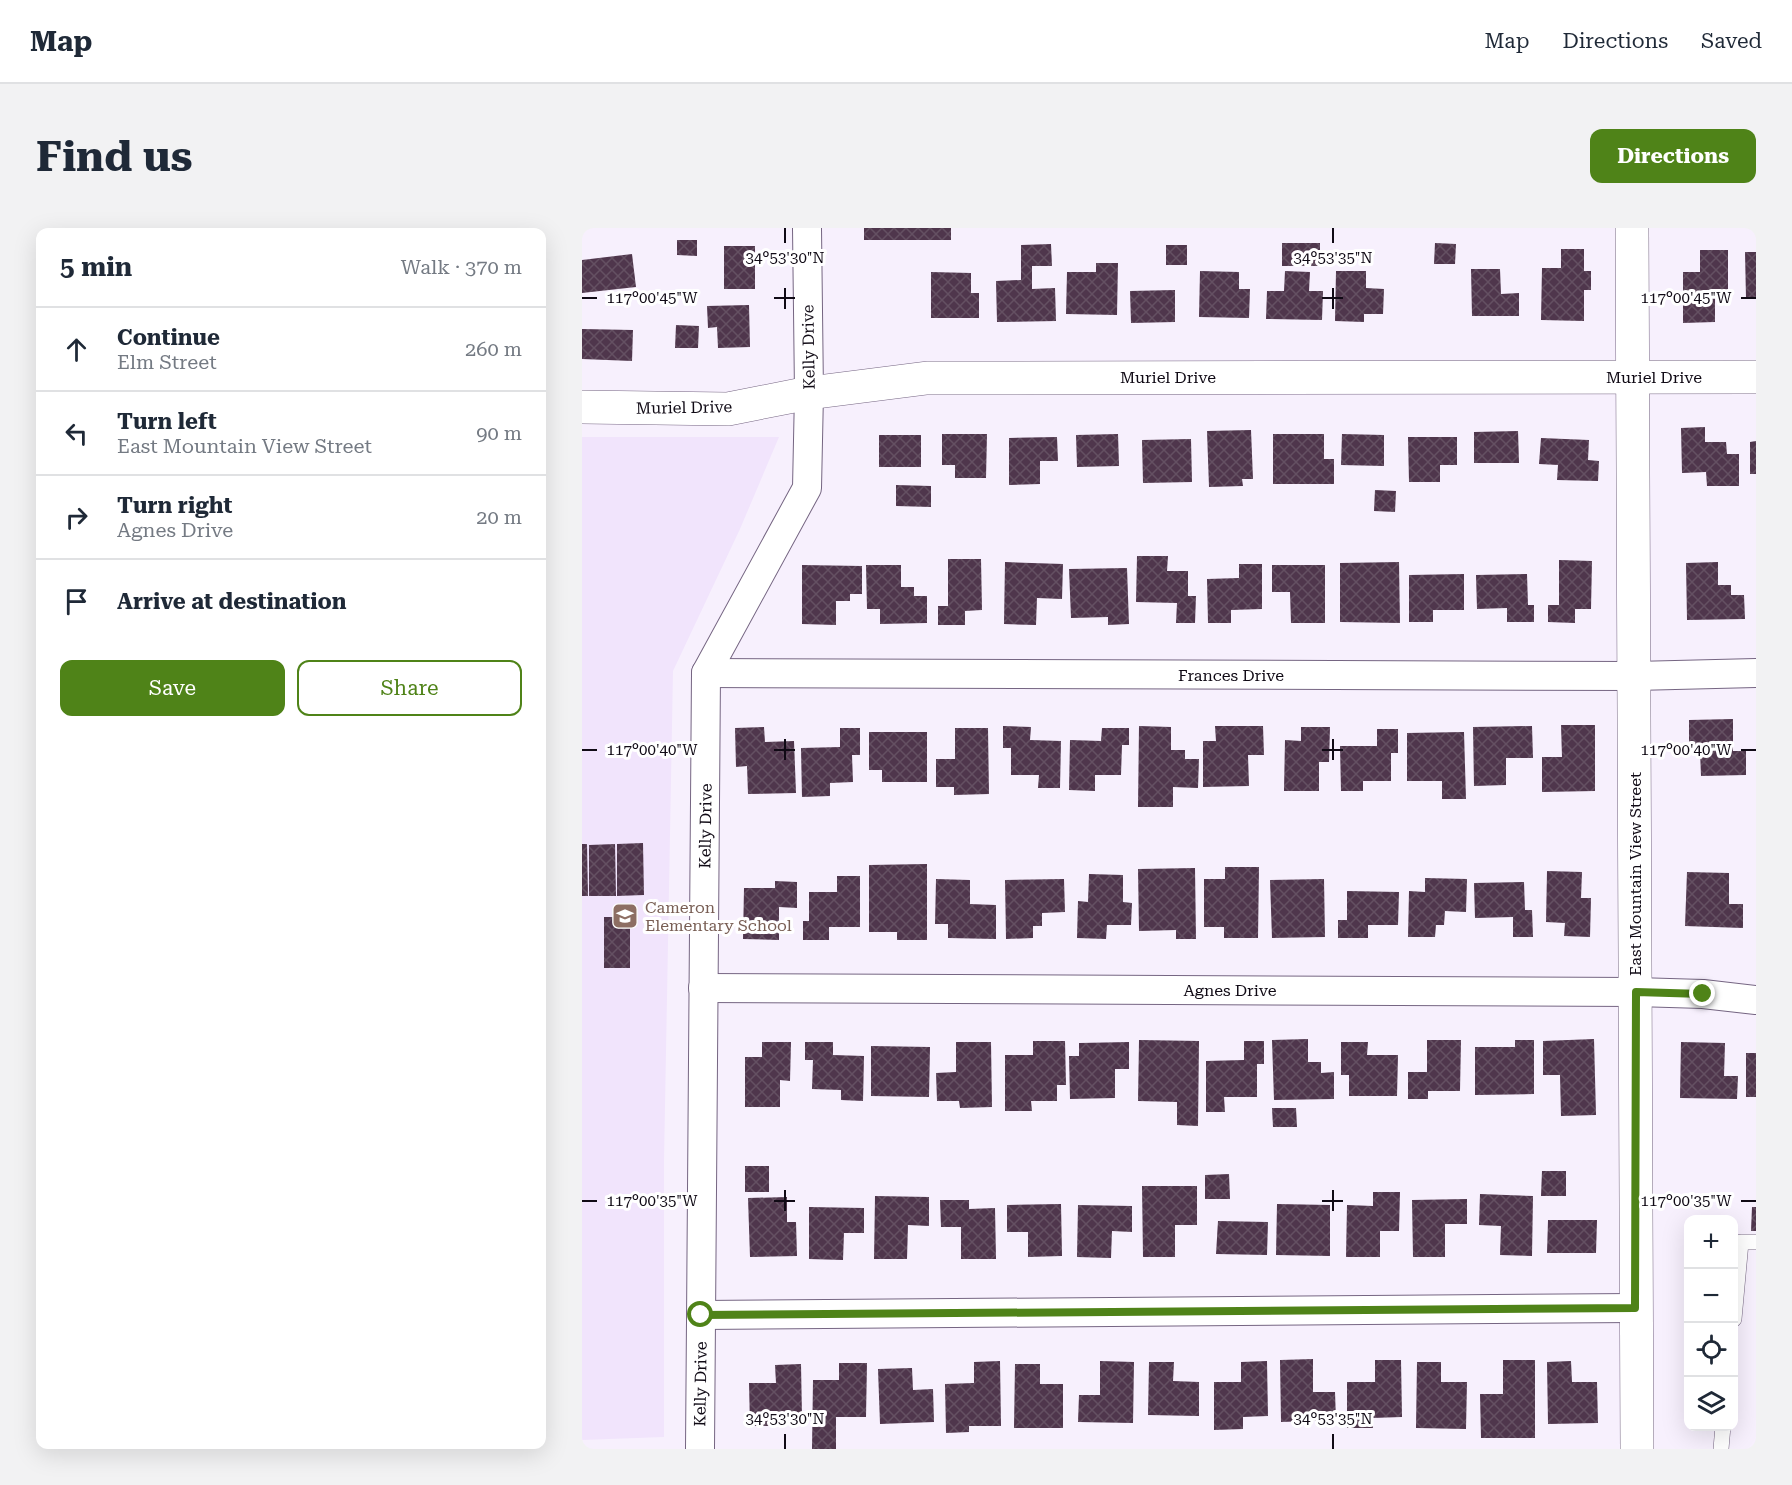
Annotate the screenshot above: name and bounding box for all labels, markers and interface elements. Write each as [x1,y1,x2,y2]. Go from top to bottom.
text: Map [30,25,92,58]
text: Map [1485,29,1529,53]
text: Directions [1562,29,1668,53]
text: Saved [1701,29,1762,53]
button: Directions [1590,129,1756,183]
text: Find us [36,132,193,181]
text: 34°53'30"N [745,249,825,267]
text: 34°53'35"N [1293,249,1373,267]
text: 5 min [60,252,132,282]
text: Walk · 370 m [401,255,522,279]
text: 117°00'45"W [607,289,698,307]
text: 117°00'45"W [1641,289,1732,307]
street label: Kelly Drive [798,304,819,390]
text: Continue [117,325,220,350]
icon: ahead [60,333,93,366]
text: 260 m [465,337,522,361]
text: Elm Street [117,350,217,374]
street label: Muriel Drive [1120,368,1216,387]
street label: Muriel Drive [1606,368,1702,387]
street label: Muriel Drive [636,397,732,418]
text: Turn left [117,409,217,434]
icon: left [60,417,93,450]
text: 90 m [476,421,522,445]
text: East Mountain View Street [117,434,372,458]
text: Turn right [117,493,232,518]
icon: right [60,501,93,534]
text: 20 m [476,505,522,529]
text: Agnes Drive [117,518,233,542]
icon: arrive [60,585,93,618]
text: Arrive at destination [117,589,346,614]
button: Save [60,660,285,716]
button: Share [297,660,522,716]
street label: Frances Drive [1178,666,1284,685]
text: 117°00'40"W [607,741,698,759]
text: 117°00'40"W [1641,741,1732,759]
street label: East Mountain View Street [1626,772,1645,976]
street label: Kelly Drive [695,783,716,869]
place label: Cameron Elementary School [645,898,792,935]
school or university icon: Cameron Elementary School [610,901,640,931]
route end [1689,980,1715,1006]
street label: Agnes Drive [1184,981,1277,1000]
text: 117°00'35"W [607,1192,698,1210]
text: 117°00'35"W [1641,1192,1732,1210]
map controls [1684,1215,1738,1431]
button: + [1684,1215,1738,1269]
button: − [1684,1269,1738,1323]
route start [687,1301,713,1327]
button: locate [1684,1323,1738,1377]
street label: Kelly Drive [690,1341,711,1427]
button: layers [1684,1377,1738,1431]
text: 34°53'30"N [745,1410,825,1428]
text: 34°53'35"N [1293,1410,1373,1428]

